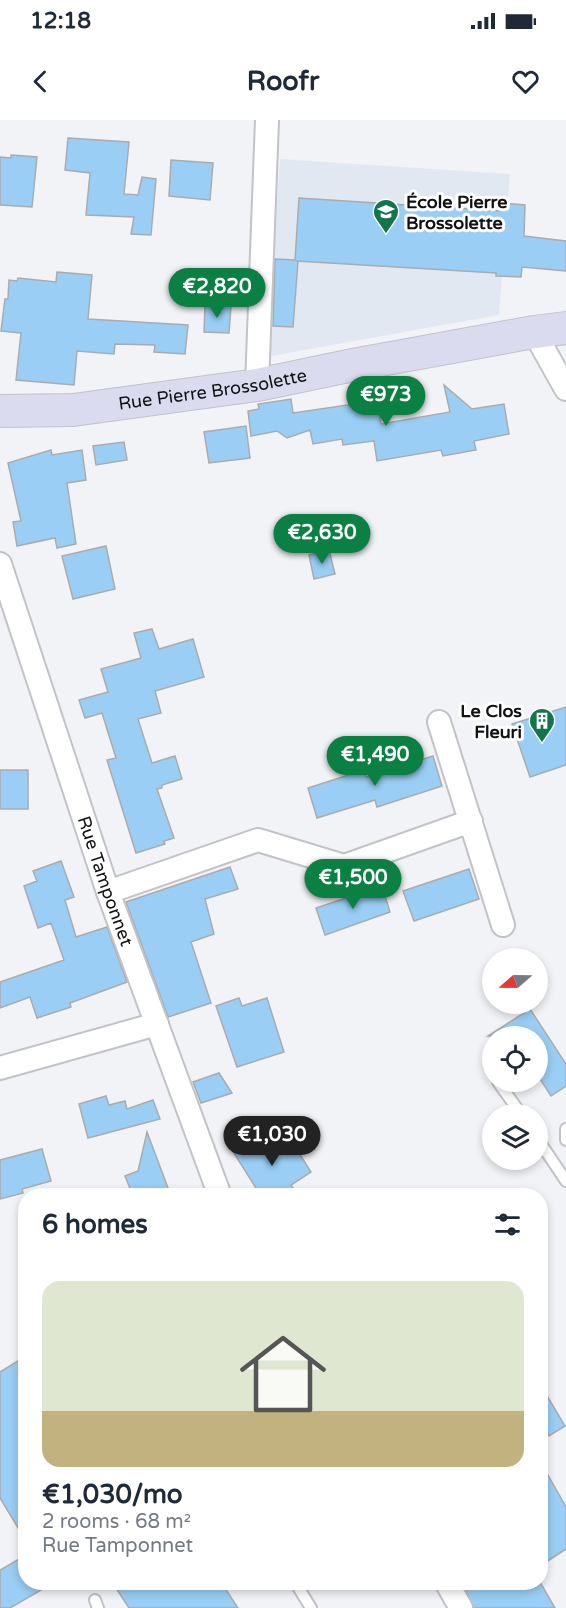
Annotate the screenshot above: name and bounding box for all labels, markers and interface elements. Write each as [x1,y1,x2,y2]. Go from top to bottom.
text: 12:18 [30,8,91,34]
icon: back [24,65,57,98]
text: Roofr [247,65,319,98]
icon: heart [509,65,542,98]
place label: École Pierre Brossolette [406,191,507,234]
school or university icon: École Pierre Brossolette [371,197,401,235]
pin: €2,820 [168,268,266,319]
text: €2,820 [183,275,251,299]
street label: Rue Pierre Brossolette [117,364,309,415]
pin: €973 [350,376,422,427]
text: €973 [360,383,412,407]
pin: €2,630 [273,514,371,565]
text: €2,630 [287,521,357,545]
place label: Le Clos Fleuri [460,700,522,743]
building icon: Le Clos Fleuri [527,706,557,744]
pin: €1,490 [326,736,424,787]
text: €1,490 [341,743,409,767]
street label: Rue Tamponnet [73,813,138,949]
pin: €1,500 [304,859,402,910]
text: €1,500 [318,866,388,890]
north arrow [482,948,548,1014]
map controls [482,948,548,1170]
button: locate [482,1026,548,1092]
button: layers [482,1104,548,1170]
pin: €1,030 [223,1116,321,1167]
text: €1,030 [237,1123,307,1147]
icon: filters [491,1208,524,1241]
text: 6 homes [42,1209,148,1240]
icon: home [229,1320,337,1428]
text: €1,030/mo [42,1479,183,1510]
text: 2 rooms · 68 m² [42,1510,191,1534]
text: Rue Tamponnet [42,1534,193,1558]

